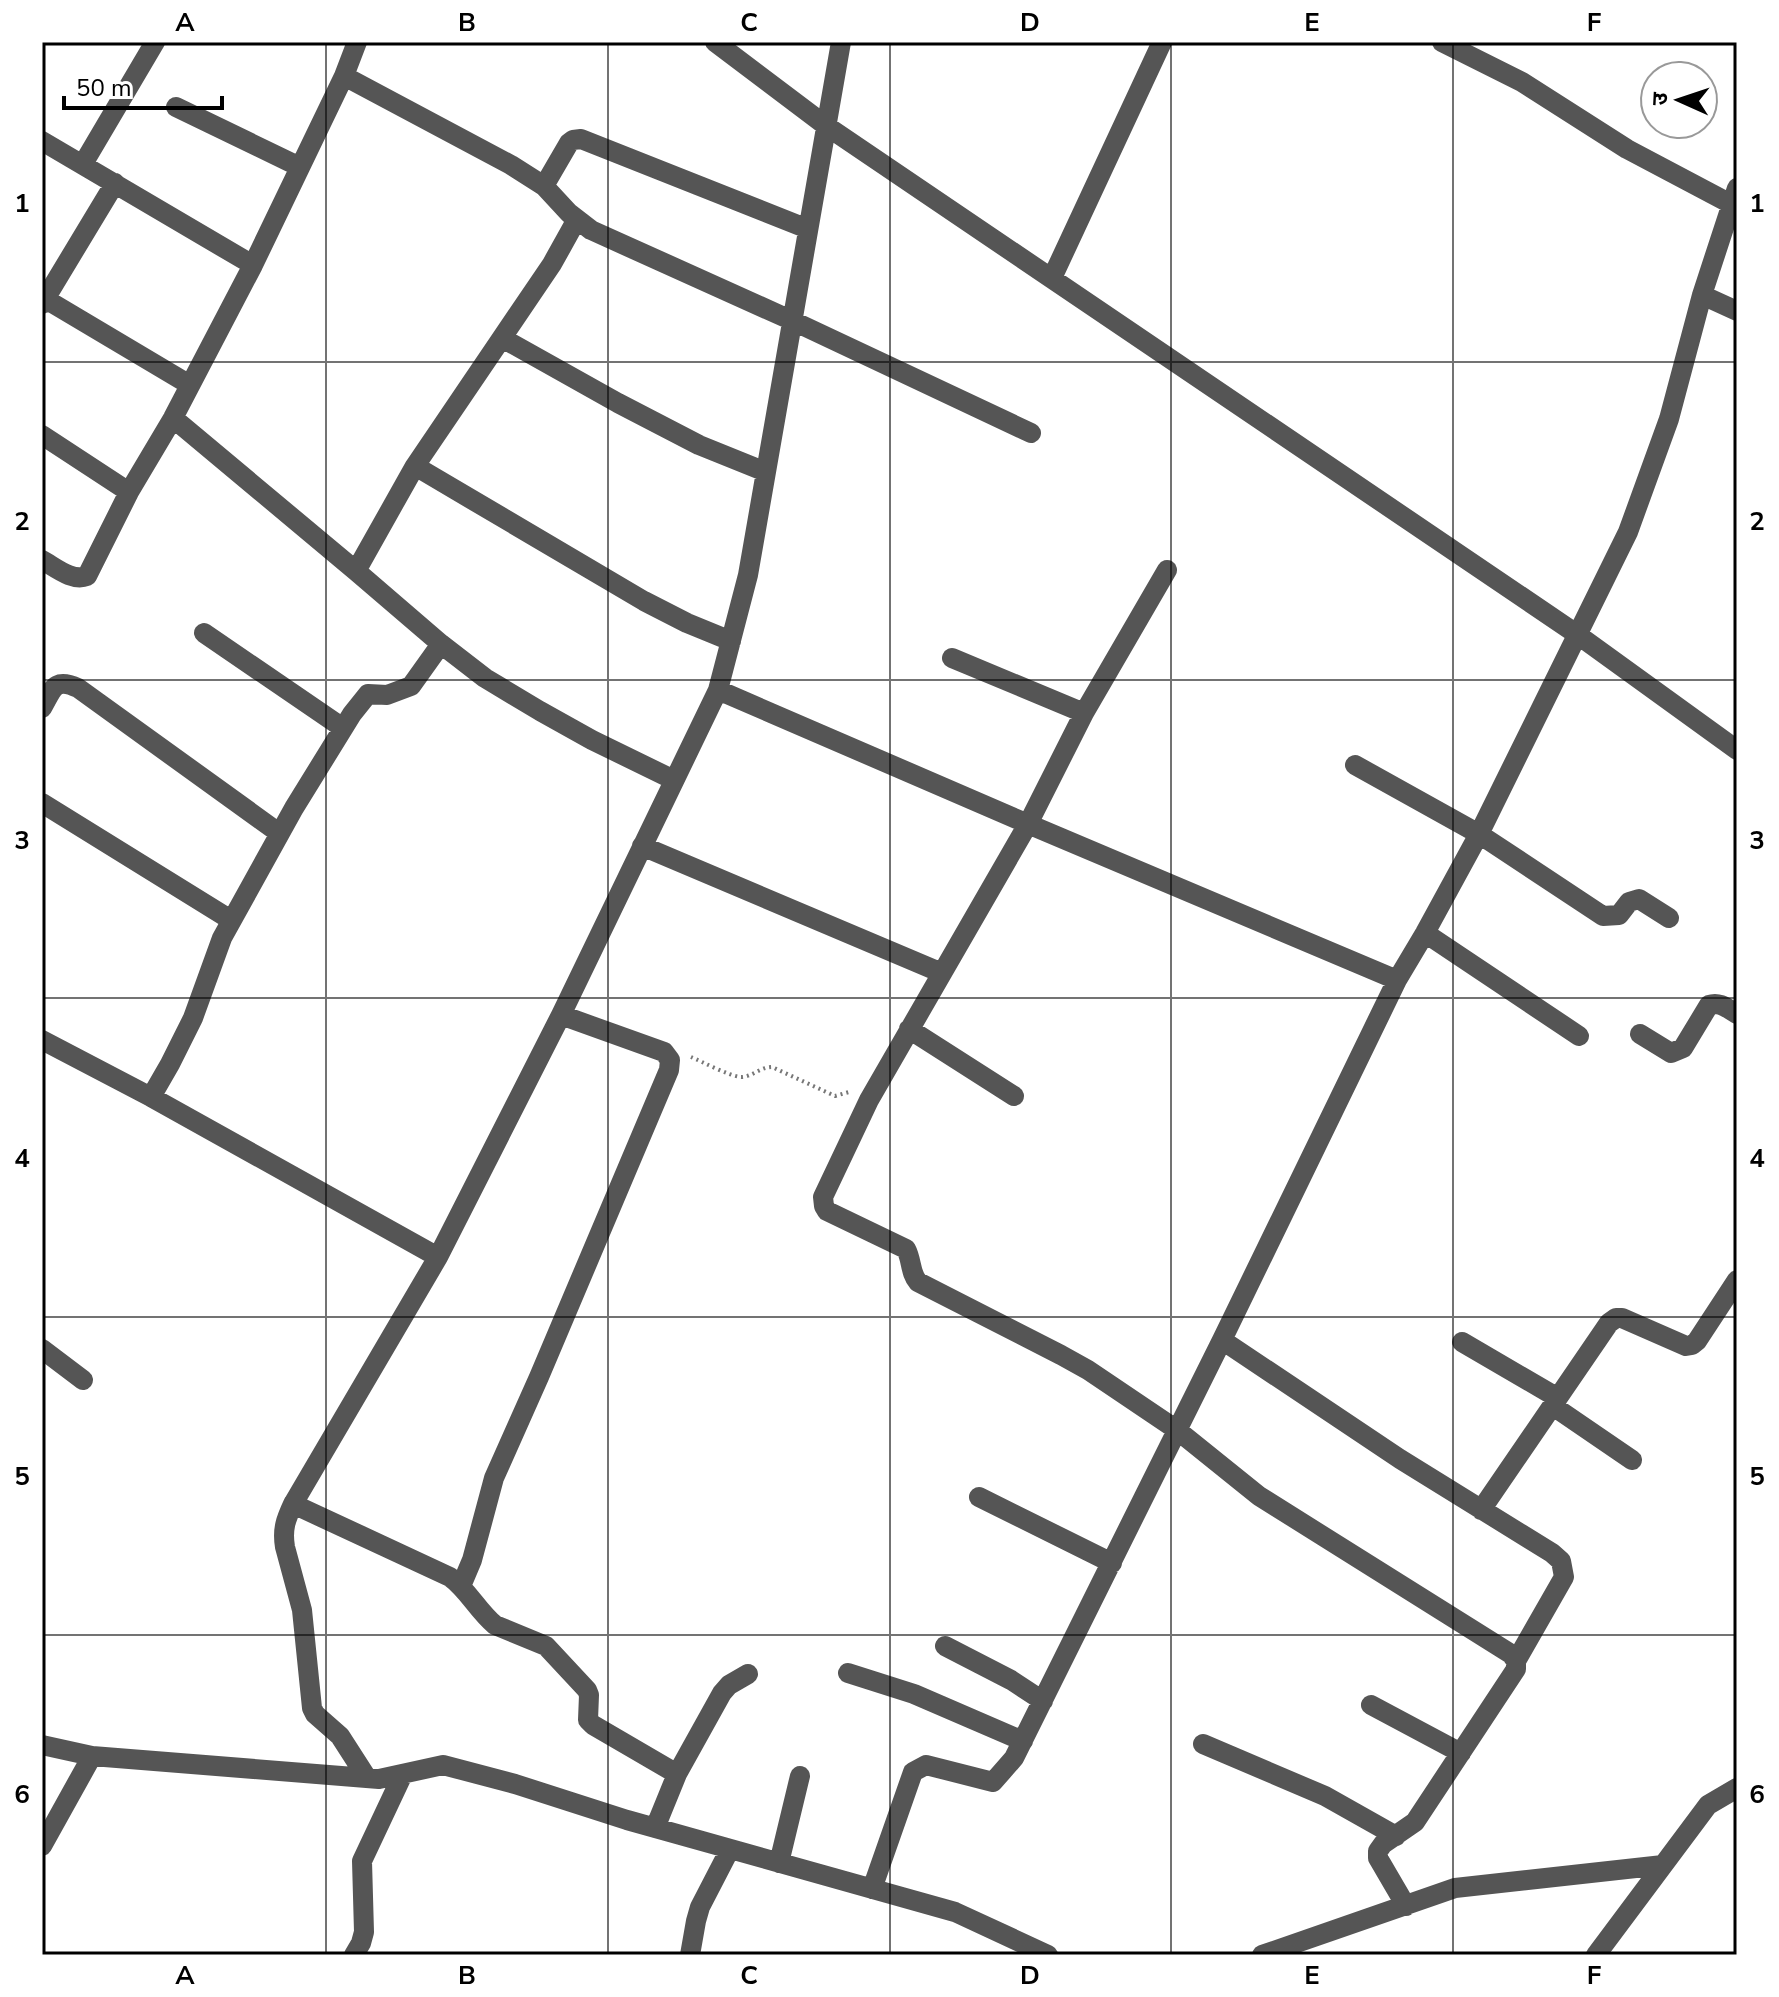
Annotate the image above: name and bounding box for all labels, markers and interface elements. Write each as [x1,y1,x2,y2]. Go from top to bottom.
text: A [175,5,195,40]
text: B [458,5,476,40]
text: C [740,5,758,40]
text: D [1020,5,1040,40]
text: E [1304,5,1320,40]
text: F [1587,5,1601,40]
scale bar [64,60,222,110]
north arrow [1639,60,1719,140]
text: 50 m [76,72,132,104]
text: उ [1645,91,1675,106]
text: 1 [14,186,30,221]
text: 1 [1749,186,1765,221]
text: 2 [14,504,30,539]
text: 2 [1749,504,1765,539]
text: 3 [14,823,30,858]
text: 3 [1749,823,1765,858]
text: 4 [14,1141,30,1176]
text: 4 [1749,1141,1765,1176]
text: 5 [14,1459,30,1494]
text: 5 [1749,1459,1765,1494]
text: 6 [14,1777,30,1812]
text: 6 [1749,1777,1765,1812]
text: A [175,1958,195,1993]
text: B [458,1958,476,1993]
text: C [740,1958,758,1993]
text: D [1020,1958,1040,1993]
text: E [1304,1958,1320,1993]
text: F [1587,1958,1601,1993]

